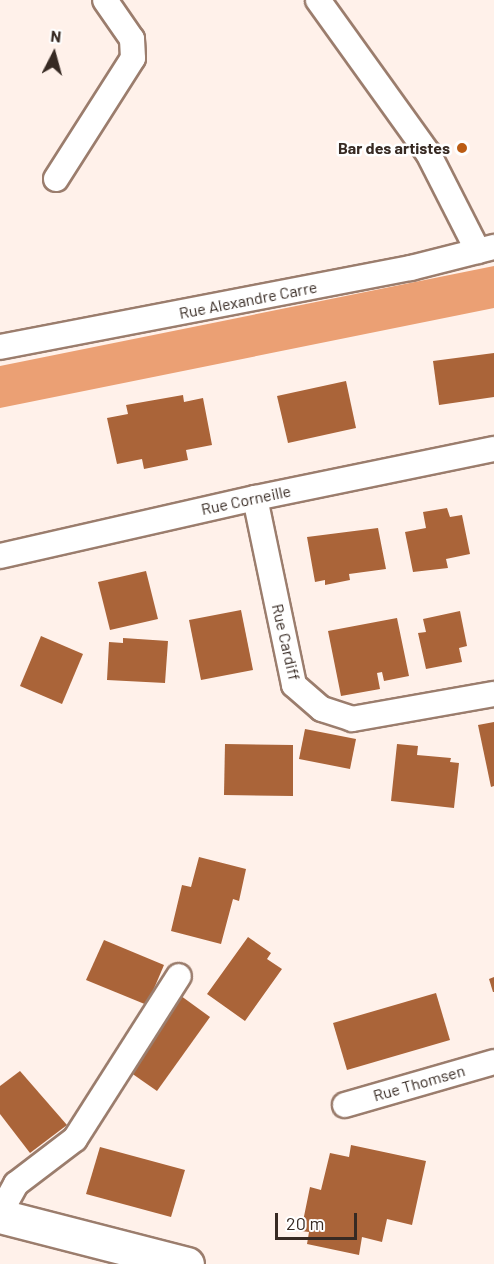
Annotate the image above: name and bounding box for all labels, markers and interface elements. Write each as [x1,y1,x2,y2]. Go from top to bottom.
north arrow [24,24,84,84]
text: N [50,26,62,46]
place label: Bar des artistes [338,138,450,158]
marker: Bar des artistes [455,141,469,155]
street label: Rue Alexandre Carre [177,277,319,323]
street label: Rue Corneille [199,481,293,519]
street label: Rue Cardiff [268,602,304,682]
street label: Rue Thomsen [371,1061,467,1105]
scale bar [278,1201,360,1239]
text: 20 m [286,1212,324,1234]

